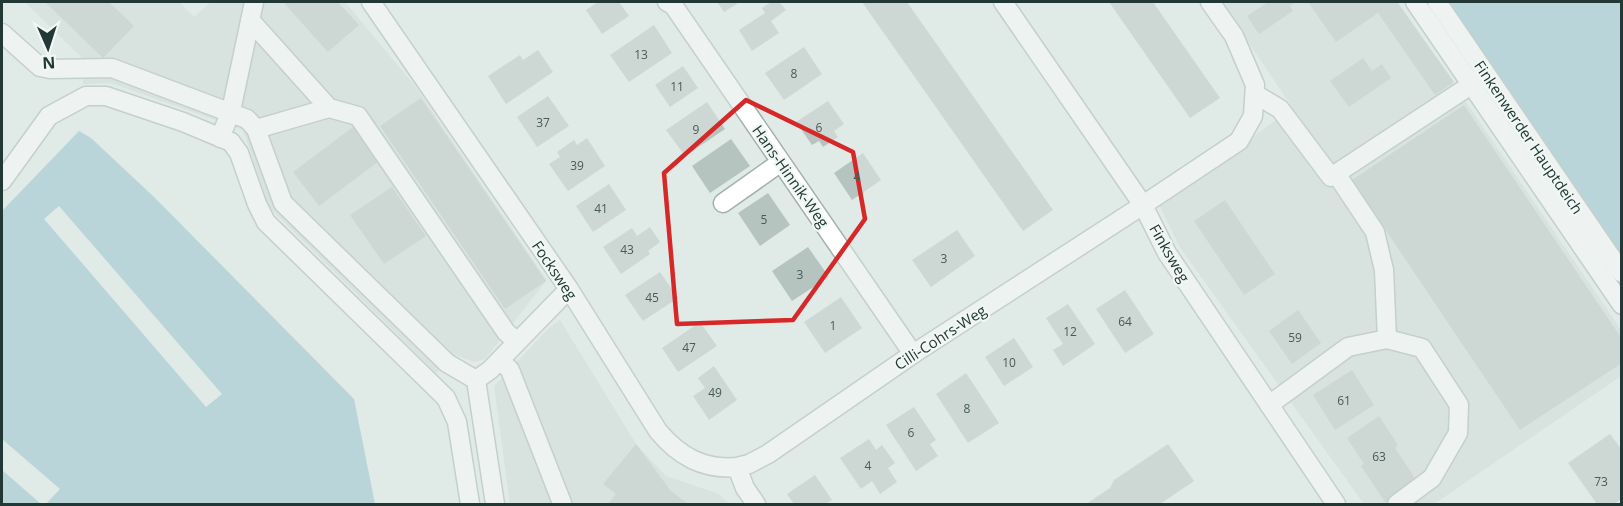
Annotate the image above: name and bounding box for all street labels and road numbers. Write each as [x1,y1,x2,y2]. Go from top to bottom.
street label: Finkenwerder Hauptdeich [1470,56,1588,218]
street label: Hans-Hinnik-Weg [748,121,834,231]
street label: Finksweg [1145,220,1195,286]
street label: Focksweg [528,237,582,303]
street label: Cilli-Cohrs-Weg [890,300,990,374]

